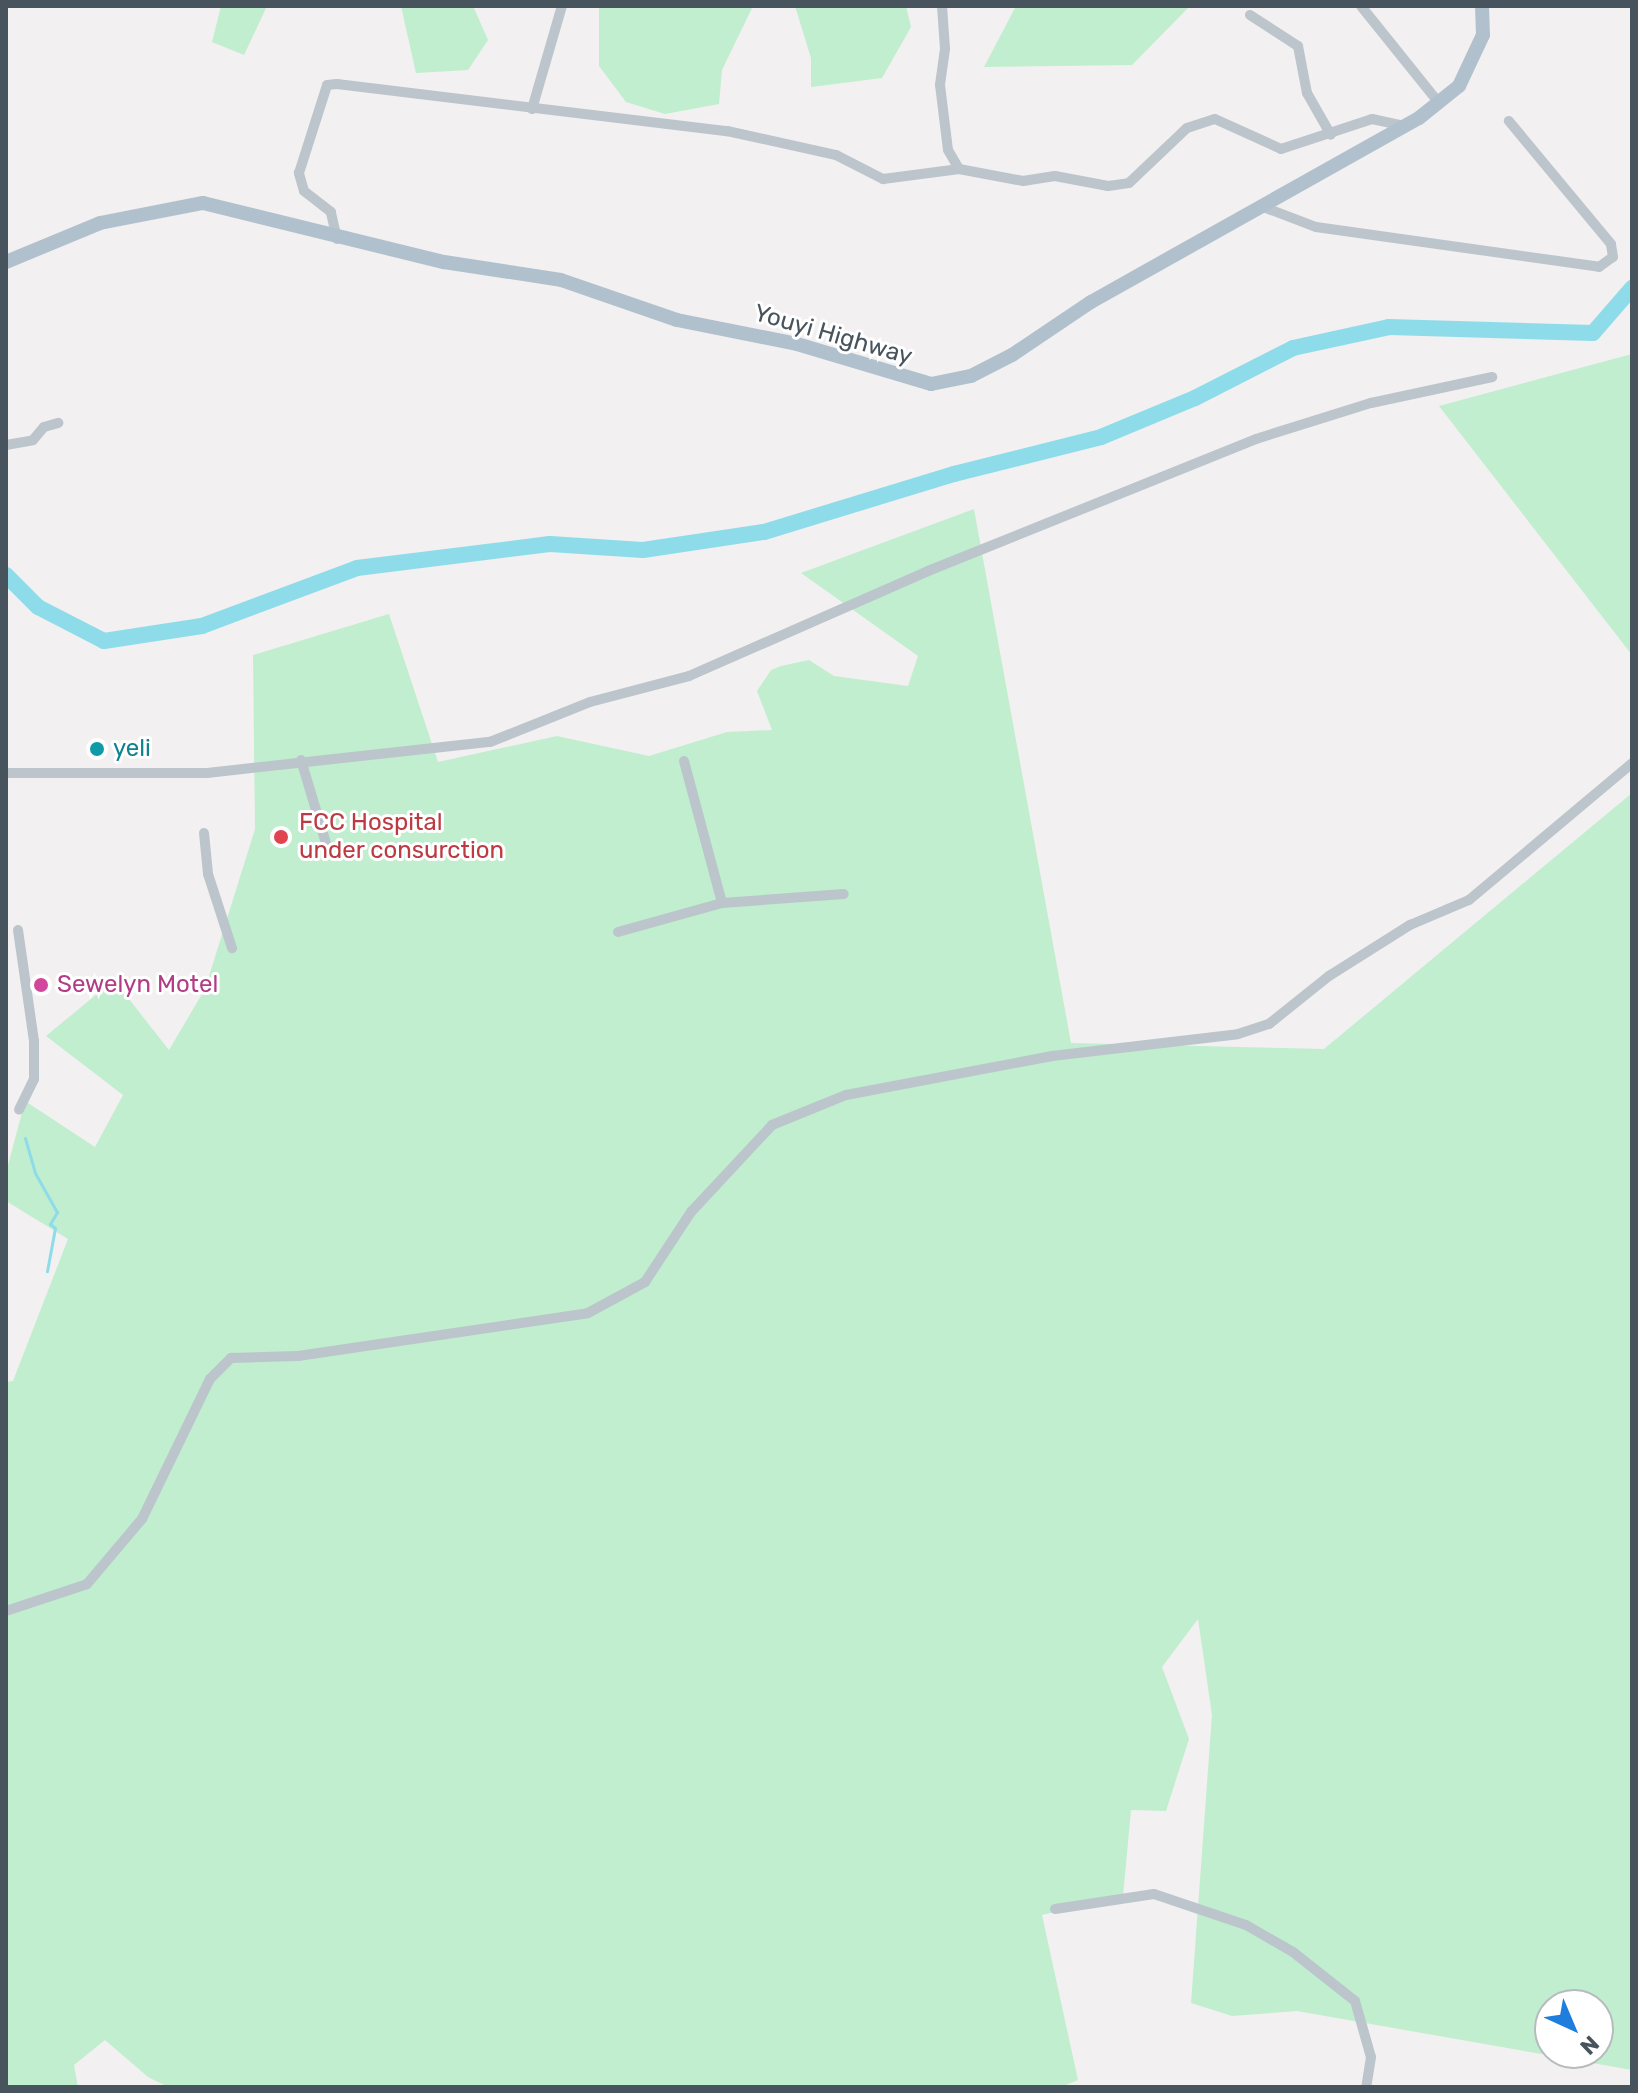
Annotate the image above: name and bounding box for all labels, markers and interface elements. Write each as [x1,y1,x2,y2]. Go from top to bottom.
street label: Youyi Highway [750,299,916,371]
place label: yeli [113,735,151,763]
marker: yeli [88,740,106,758]
place label: FCC Hospital under consurction [299,809,505,865]
marker: FCC Hospital under consurction [270,826,292,848]
place label: Sewelyn Motel [57,971,218,999]
marker: Sewelyn Motel [32,976,50,994]
north arrow [1534,1989,1614,2069]
text: N [1575,2030,1605,2060]

